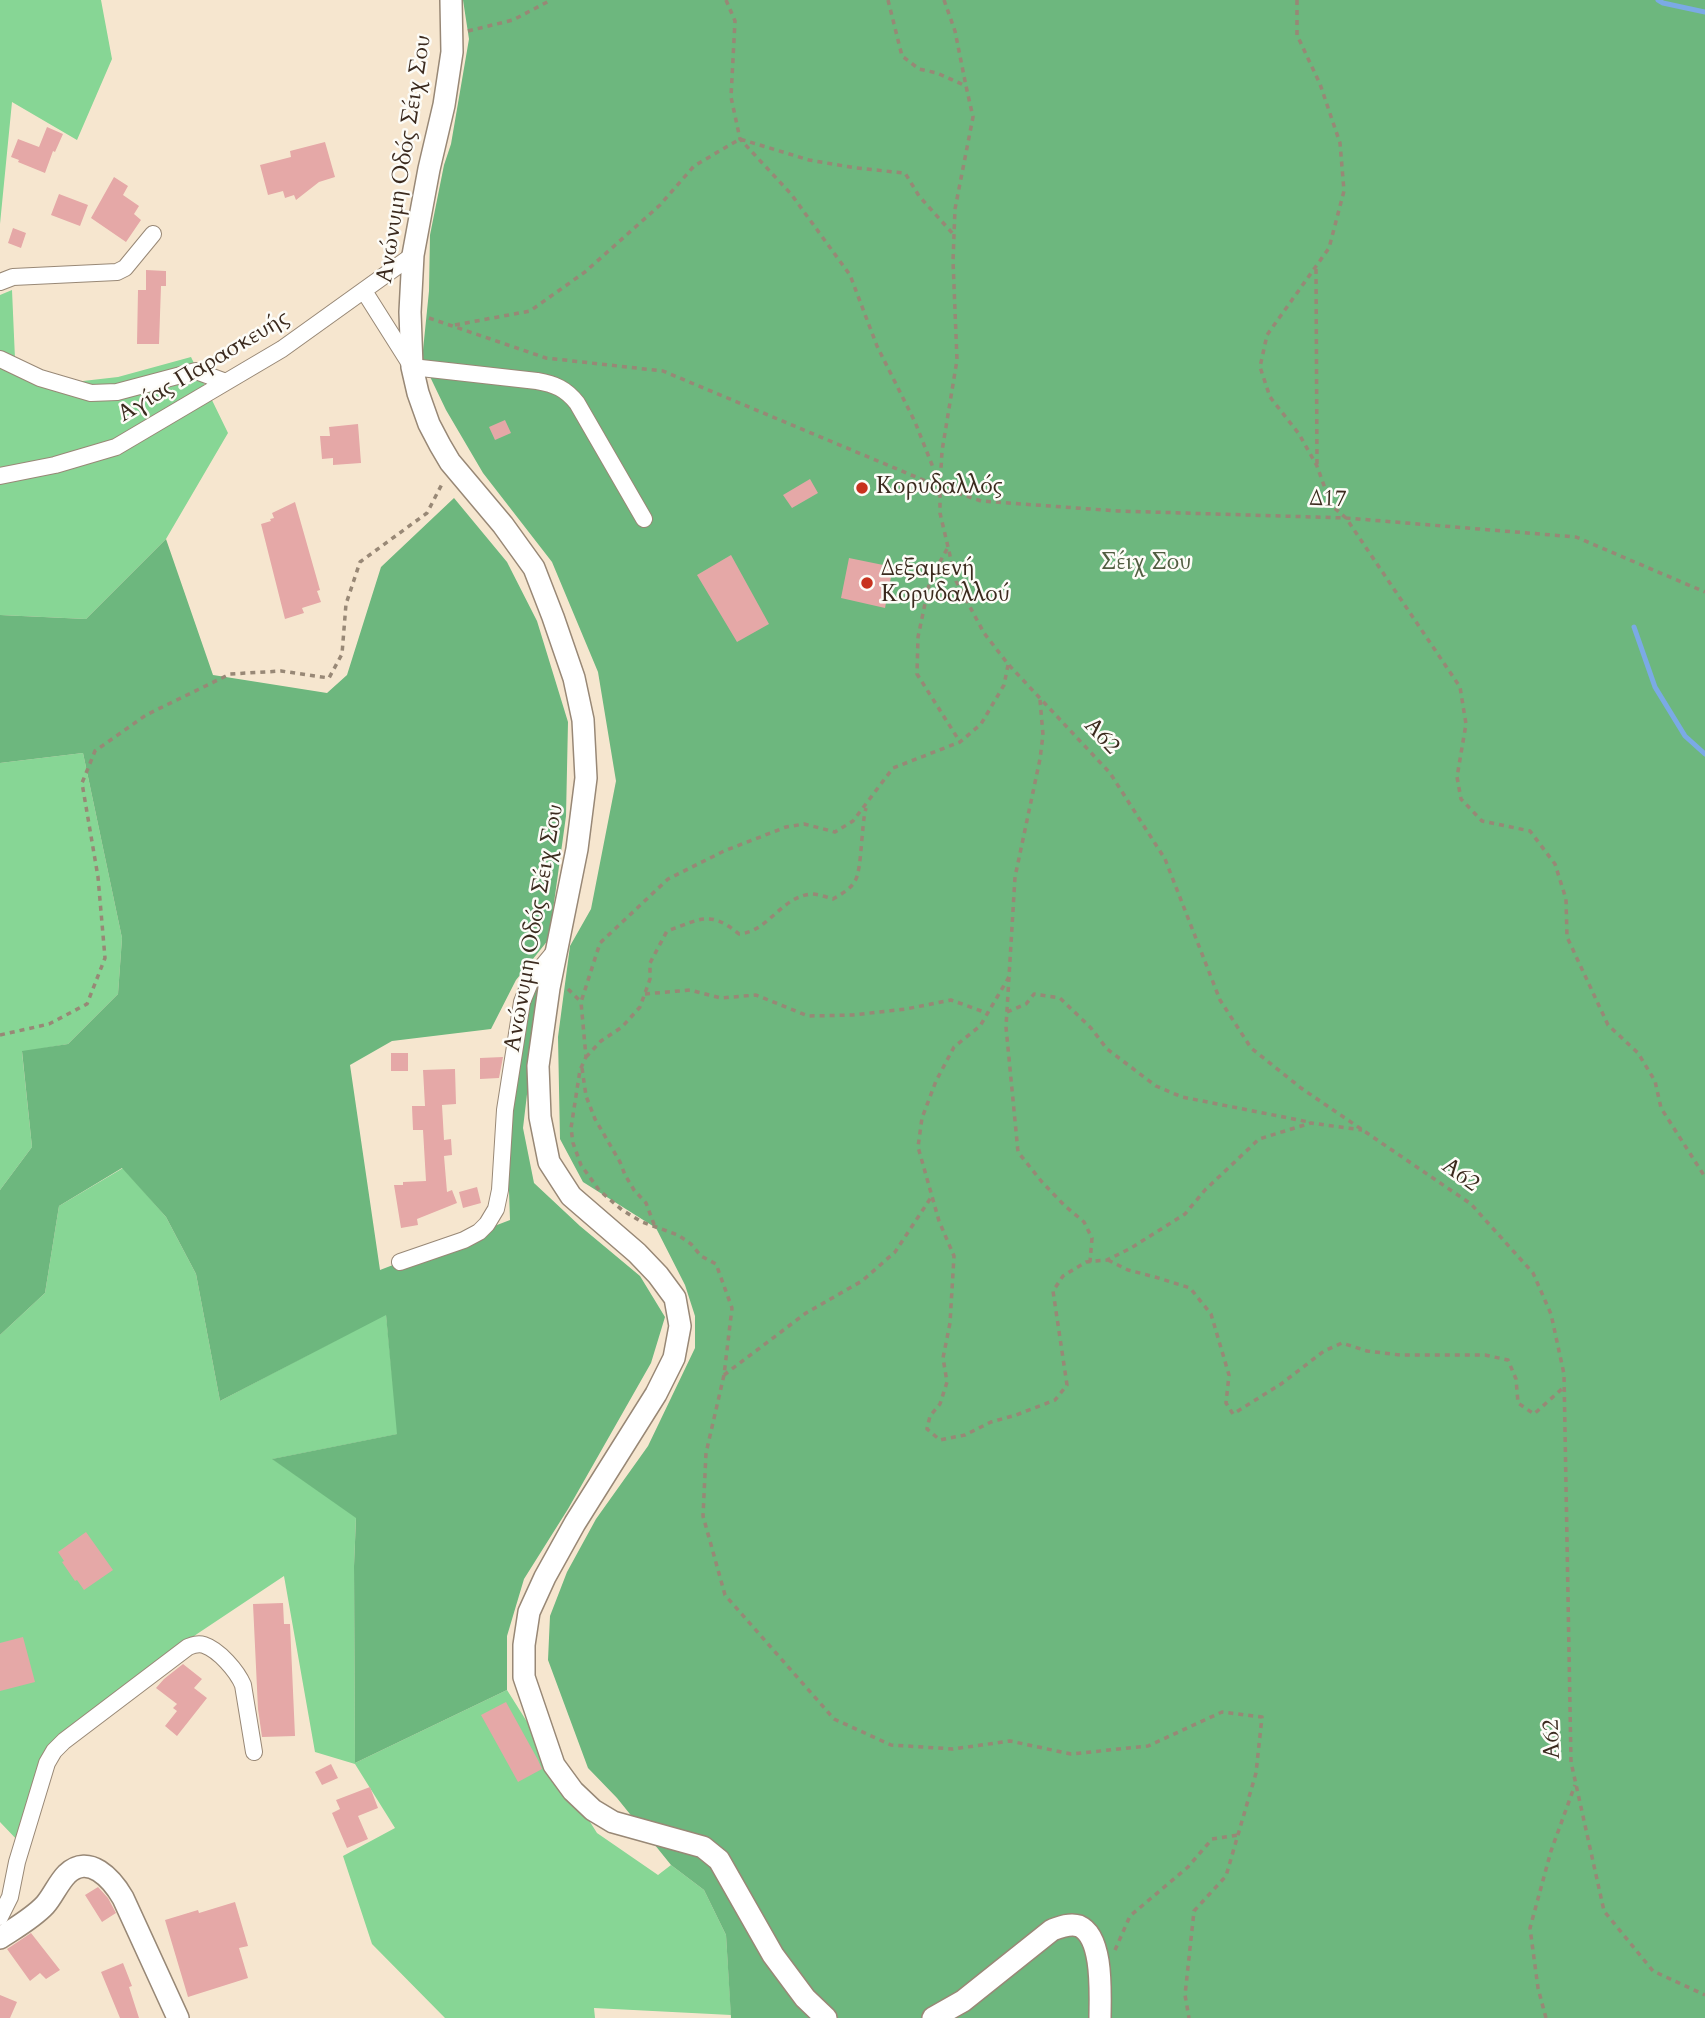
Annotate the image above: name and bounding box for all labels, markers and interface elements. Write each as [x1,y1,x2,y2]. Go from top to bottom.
street label: Ανώνυμη Οδός Σέιχ Σου [372,33,438,285]
street label: Αγίας Παρασκευής [113,305,295,429]
place label: Κορυδαλλός [876,474,1003,502]
marker: Κορυδαλλός [854,480,870,496]
street label: Δ17 [1309,486,1347,514]
park label: Σέιχ Σου [1101,550,1191,578]
place label: Δεξαμενή Κορυδαλλού [881,556,1010,610]
marker: Δεξαμενή Κορυδαλλού [859,575,875,591]
street label: Α62 [1077,713,1125,761]
street label: Ανώνυμη Οδός Σέιχ Σου [500,802,570,1054]
street label: Α62 [1436,1153,1484,1199]
street label: Α62 [1539,1719,1567,1759]

